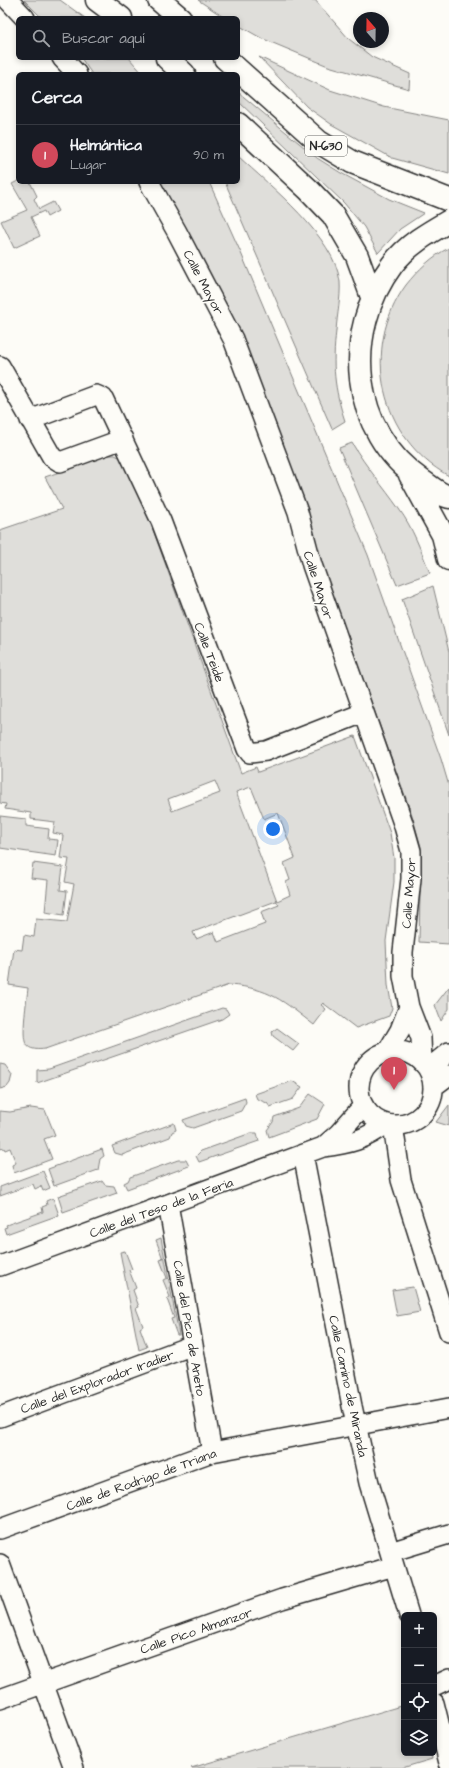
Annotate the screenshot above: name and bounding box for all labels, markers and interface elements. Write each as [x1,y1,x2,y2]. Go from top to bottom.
north arrow [353,12,389,48]
search box [16,16,240,60]
icon: search [30,27,52,49]
text: Buscar aquí [62,28,144,49]
text: Cerca [32,86,82,110]
text: Helmántica [70,135,142,156]
road number: N-630 [305,136,347,156]
text: 1 [44,146,46,164]
text: 90 m [193,146,224,164]
text: Lugar [70,156,106,174]
street label: Calle Mayor [178,247,228,319]
street label: Calle Mayor [298,549,338,622]
street label: Calle Teide [189,620,229,685]
your location [263,819,283,839]
street label: Calle Mayor [398,857,421,929]
pin: 1 [381,1057,407,1090]
street label: Calle del Teso de la Feria [87,1173,236,1242]
street label: Calle del Pico de Aneto [168,1259,210,1398]
street label: Calle Camino de Miranda [324,1314,372,1459]
street label: Calle del Explorador Iradier [18,1346,177,1418]
street label: Calle de Rodrigo de Triana [64,1444,220,1516]
street label: Calle Pico Almanzor [138,1603,255,1659]
map controls [401,1612,437,1756]
button: + [401,1612,437,1648]
button: − [401,1648,437,1684]
button: locate [401,1684,437,1720]
button: layers [401,1720,437,1756]

